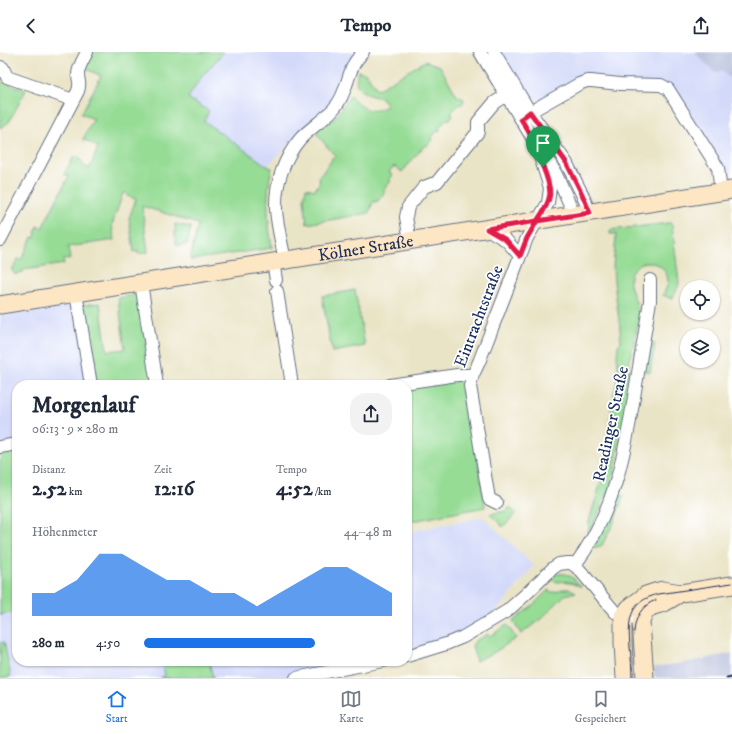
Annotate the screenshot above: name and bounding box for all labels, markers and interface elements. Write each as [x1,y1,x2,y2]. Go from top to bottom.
icon: back [20,15,42,37]
text: Tempo [341,15,391,37]
icon: share [690,15,712,37]
pin [526,126,560,167]
icon: arrive [532,132,554,154]
street label: Kölner Straße [316,230,415,267]
street label: Eintrachtstraße [449,262,509,371]
map controls [680,280,720,368]
button: locate [680,280,720,320]
button: layers [680,328,720,368]
street label: Readinger Straße [588,364,634,484]
text: Morgenlauf [32,392,136,419]
button: share [350,393,392,435]
text: 06:13 · 9 × 280 m [32,421,118,437]
text: Distanz [32,463,65,477]
text: Zeit [154,463,172,477]
text: Tempo [276,463,307,477]
text: 2.52 [32,477,66,502]
text: 12:16 [154,477,194,502]
text: 4:52 [276,477,313,502]
text: km [66,485,82,499]
text: /km [313,485,332,499]
text: Höhenmeter [32,524,97,540]
text: 44–48 m [344,524,392,540]
text: 280 m [32,635,64,651]
text: 4:50 [96,635,120,651]
tab: Start [106,688,128,726]
tab: Karte [339,688,364,726]
tab: Gespeichert [575,688,626,726]

